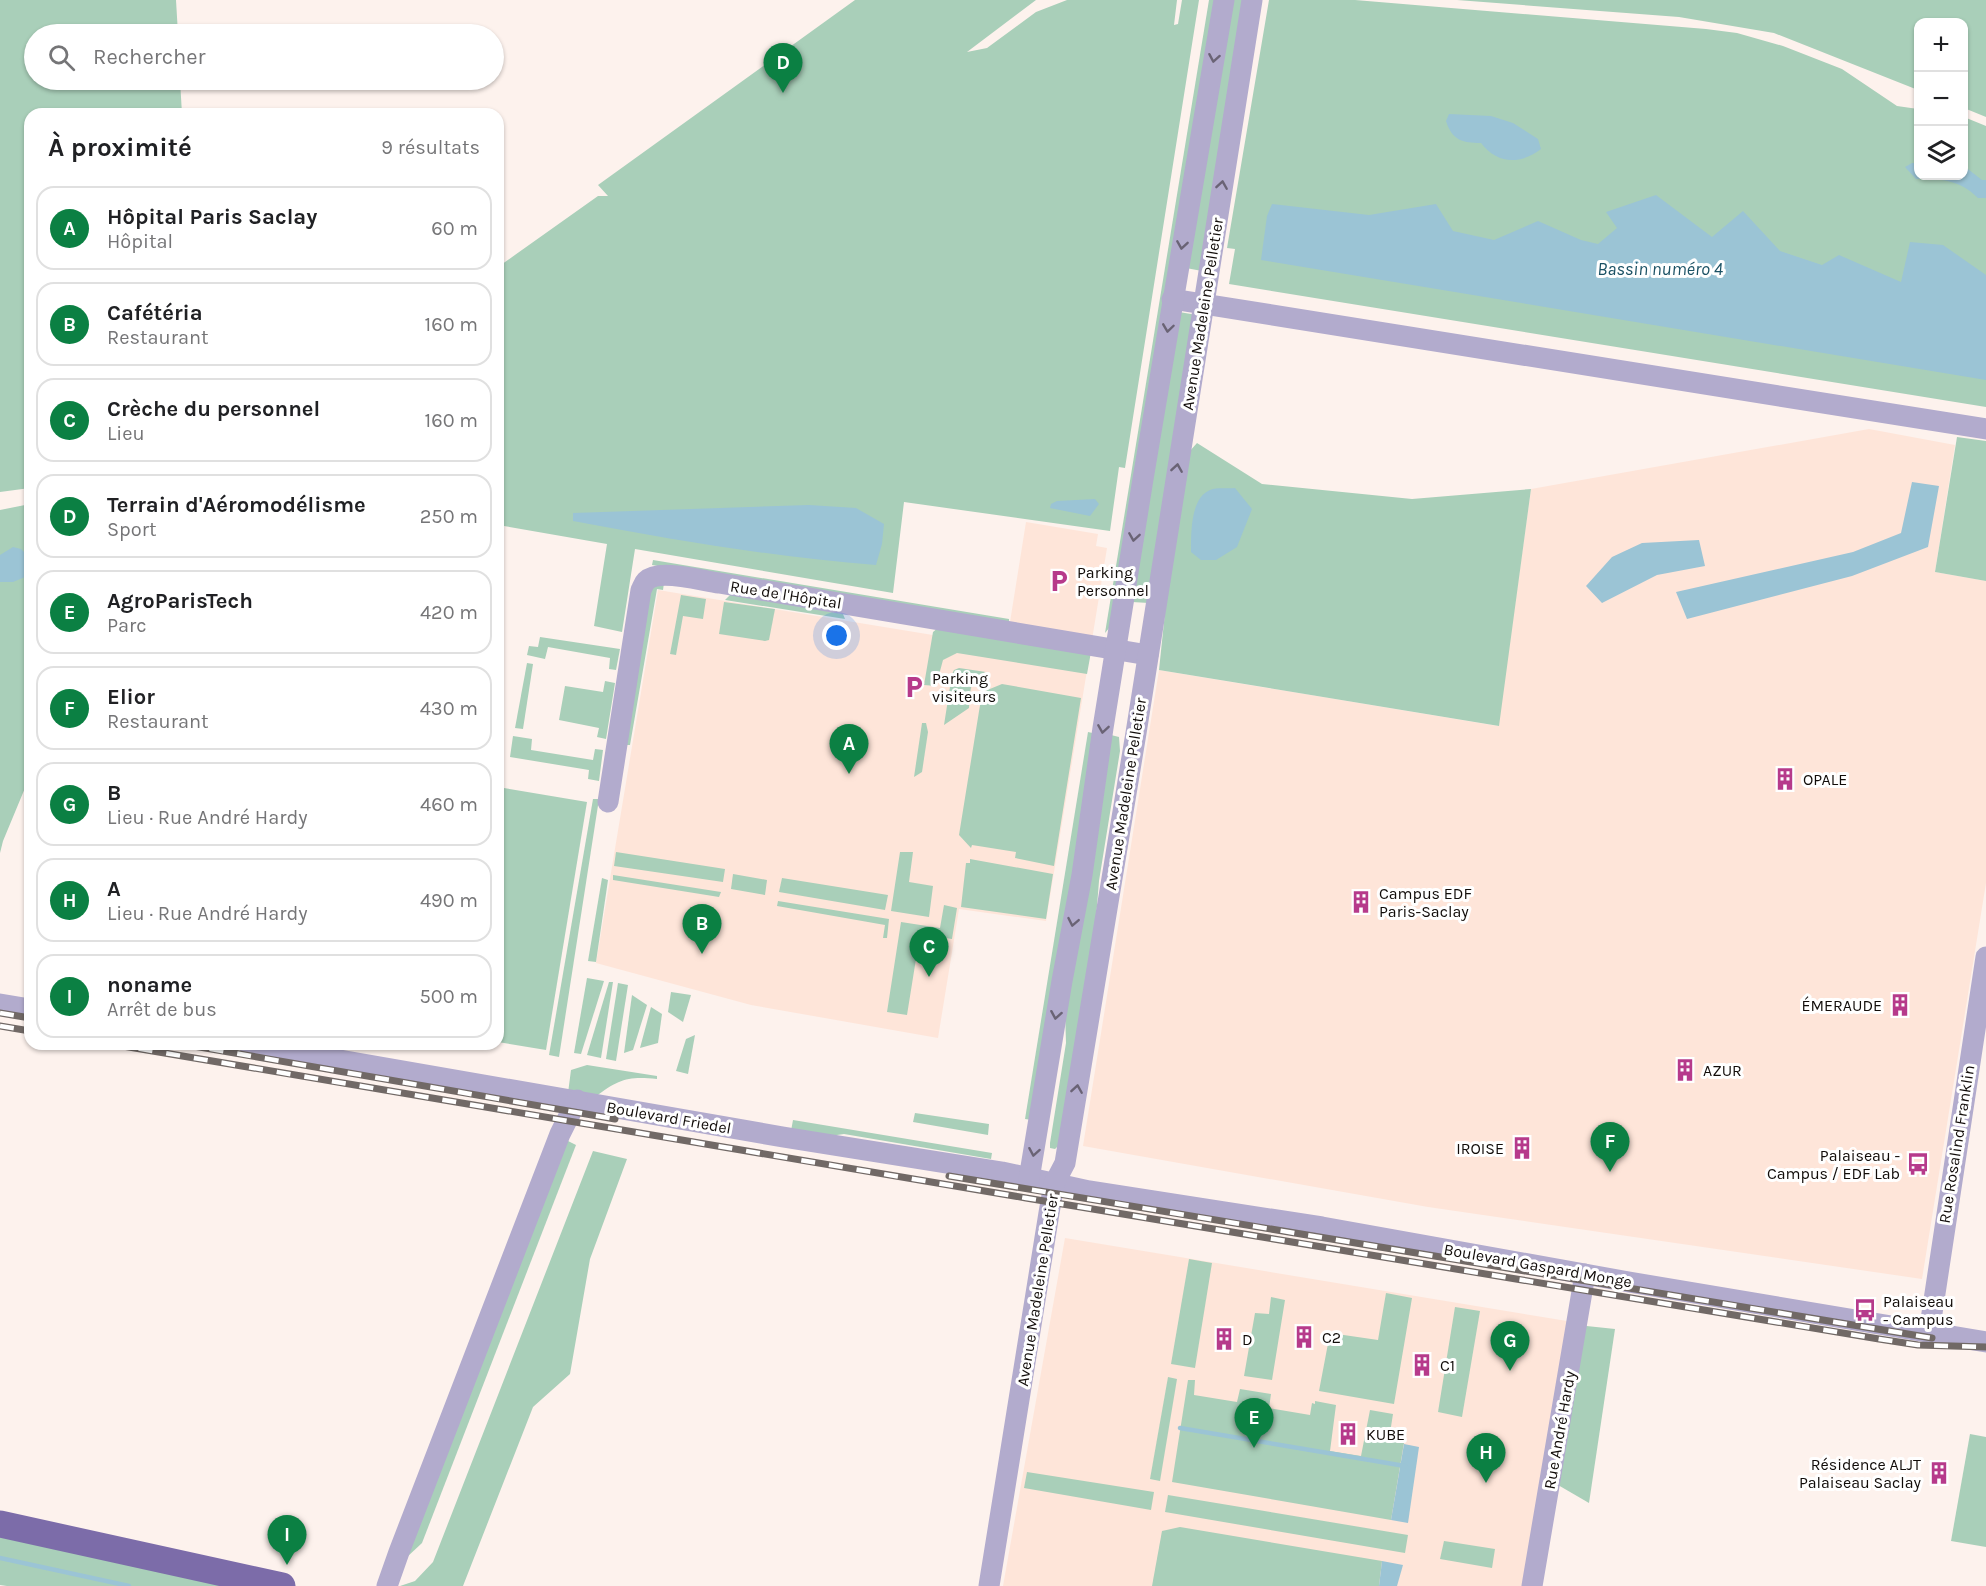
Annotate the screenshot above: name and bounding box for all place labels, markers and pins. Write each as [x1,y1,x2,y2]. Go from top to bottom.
pin: D [764,44,802,93]
place label: Parking Personnel [1077,563,1149,600]
parking icon: Parking Personnel [1046,568,1072,594]
place label: Parking visiteurs [932,669,996,706]
parking icon: Parking visiteurs [901,674,927,700]
pin: A [830,724,868,774]
building icon: OPALE [1772,766,1798,792]
place label: OPALE [1803,770,1847,789]
place label: Campus EDF Paris-Saclay [1379,884,1472,921]
building icon: Campus EDF Paris-Saclay [1348,889,1374,915]
pin: B [682,904,722,954]
pin: C [910,928,948,977]
building icon: ÉMERAUDE [1887,992,1913,1018]
place label: ÉMERAUDE [1801,996,1882,1015]
building icon: AZUR [1672,1057,1698,1083]
place label: AZUR [1703,1061,1742,1080]
pin: F [1590,1122,1630,1172]
building icon: IROISE [1509,1135,1535,1161]
place label: IROISE [1456,1139,1504,1158]
place label: Palaiseau - Campus / EDF Lab [1767,1146,1900,1183]
bus stop icon: Palaiseau - Campus / EDF Lab [1905,1151,1931,1177]
place label: Palaiseau - Campus [1883,1292,1954,1329]
bus stop icon: Palaiseau - Campus [1852,1297,1878,1323]
pin: G [1490,1322,1530,1371]
building icon: C2 [1291,1324,1317,1350]
building icon: D [1211,1326,1237,1352]
place label: C2 [1322,1328,1341,1347]
place label: D [1242,1330,1253,1349]
building icon: C1 [1409,1352,1435,1378]
place label: C1 [1440,1356,1455,1375]
pin: E [1234,1398,1274,1448]
building icon: KUBE [1335,1421,1361,1447]
place label: KUBE [1366,1425,1405,1444]
pin: H [1466,1434,1506,1483]
place label: Résidence ALJT Palaiseau Saclay [1799,1455,1922,1492]
building icon: Résidence ALJT Palaiseau Saclay [1926,1460,1952,1486]
pin: I [268,1516,306,1565]

